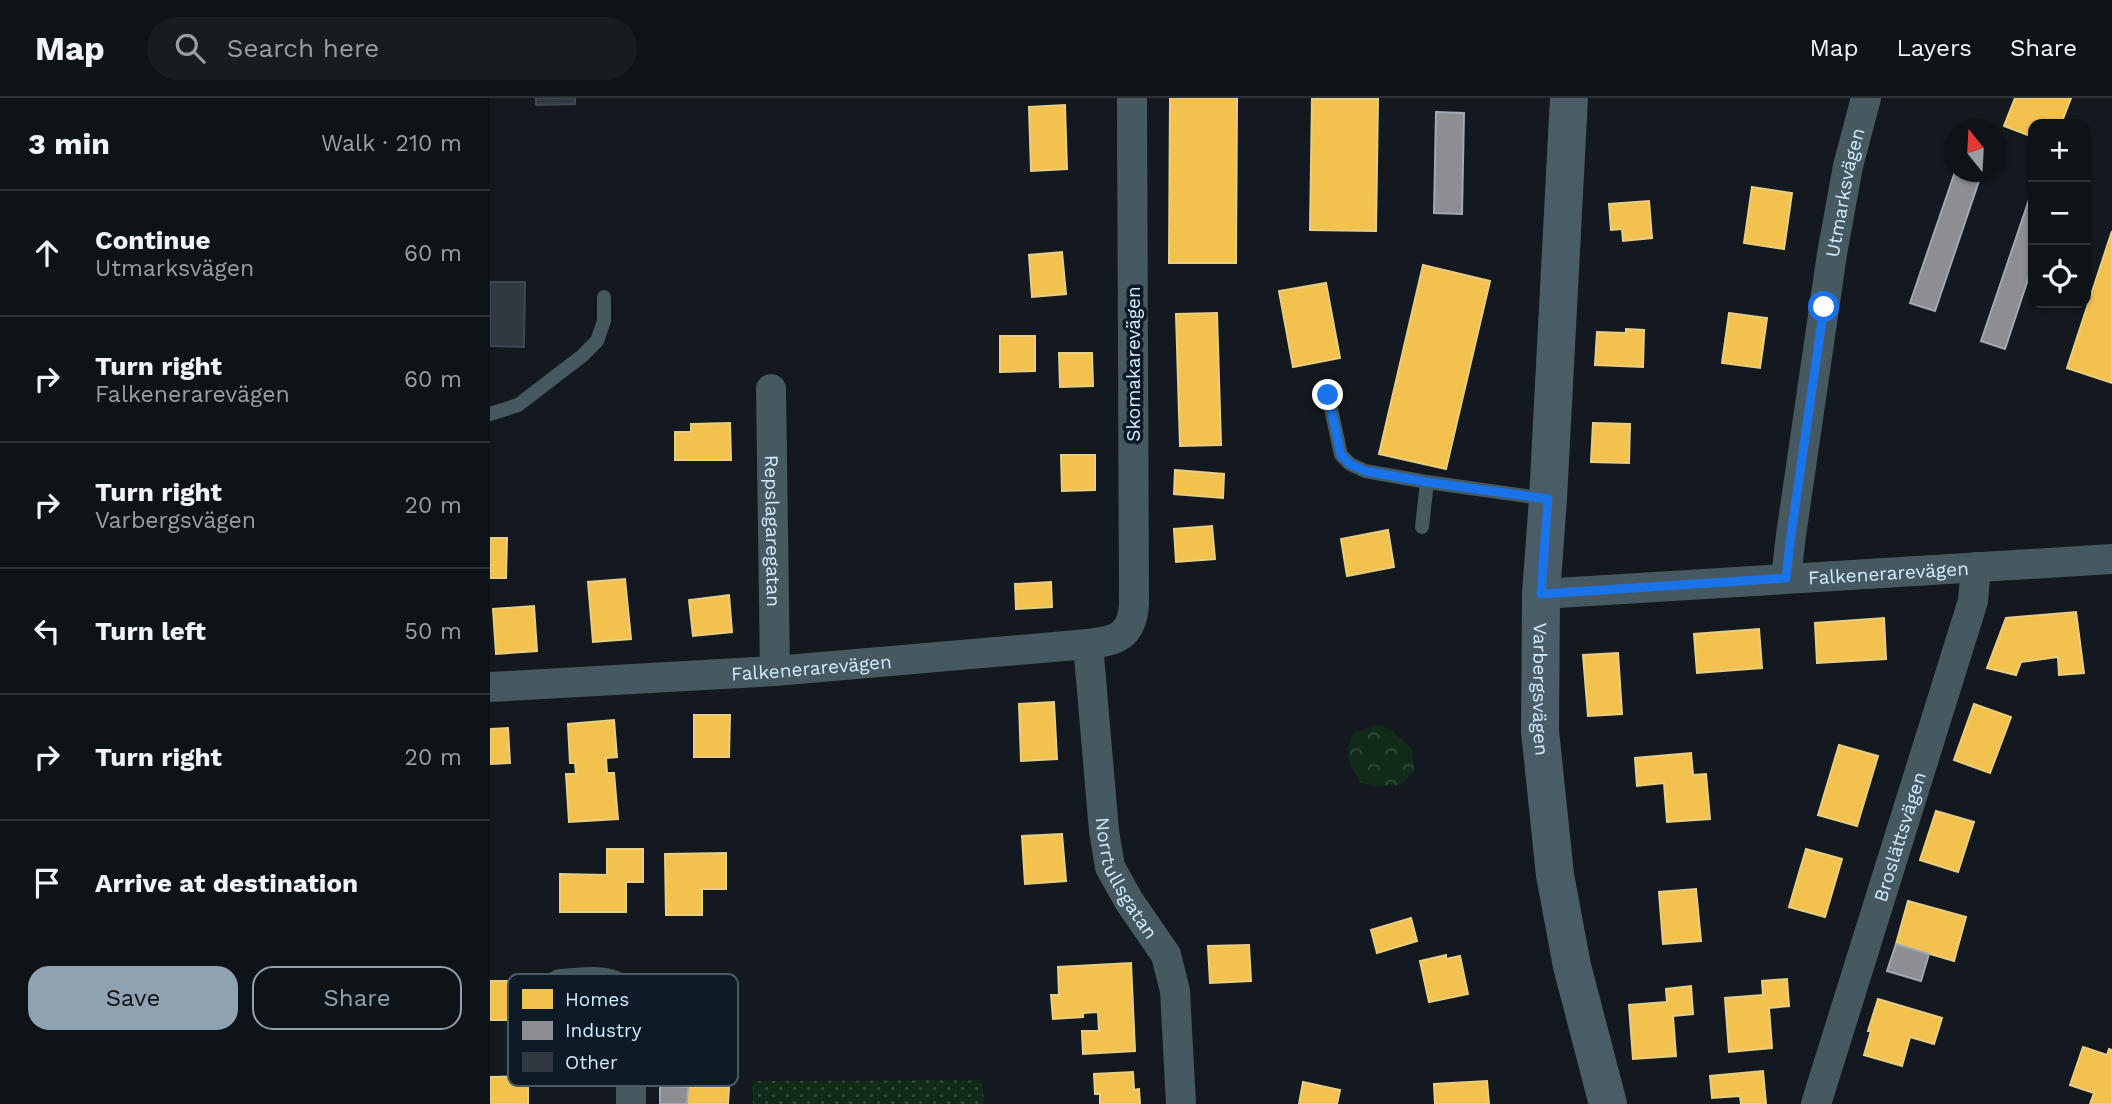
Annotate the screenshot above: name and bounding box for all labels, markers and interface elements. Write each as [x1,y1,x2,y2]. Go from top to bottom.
search box [147,17,637,80]
text: Map [35,29,105,68]
icon: search [171,29,209,67]
text: Search here [227,33,379,63]
text: Map [1810,34,1858,62]
text: Layers [1896,34,1972,62]
text: Share [2010,34,2077,62]
north arrow [1944,119,2007,182]
map controls [2028,119,2091,308]
button: + [2028,119,2091,182]
street label: Utmarksvägen [1820,125,1869,259]
text: 3 min [28,126,110,161]
text: Walk · 210 m [321,130,462,157]
button: − [2028,182,2091,245]
text: Continue [95,225,211,255]
icon: ahead [28,234,66,272]
text: 60 m [404,240,462,267]
button: locate [2028,245,2091,308]
text: Utmarksvägen [95,255,254,282]
street label: Skomakarevägen [1122,286,1145,442]
route start [1808,291,1839,322]
text: Turn right [95,351,222,381]
icon: right [28,360,66,398]
text: 60 m [404,366,462,393]
route end [1312,379,1343,410]
text: Falkenerarevägen [95,381,290,408]
street label: Repslagaregatan [760,455,786,607]
text: Turn right [95,477,222,507]
icon: right [28,486,66,524]
text: 20 m [405,492,462,519]
text: Varbergsvägen [95,507,256,534]
street label: Falkenerarevägen [1807,556,1969,589]
icon: left [28,612,66,650]
text: Turn left [95,616,206,646]
text: 50 m [405,618,462,645]
street label: Varbergsvägen [1528,623,1554,757]
street label: Falkenerarevägen [730,649,893,685]
icon: right [28,738,66,776]
text: Turn right [95,742,222,772]
text: 20 m [405,744,462,771]
street label: Broslättsvägen [1868,769,1931,905]
street label: Norrtullsgatan [1091,816,1163,943]
icon: arrive [28,864,66,902]
text: Arrive at destination [95,868,358,898]
button: Save [28,966,238,1030]
button: Share [252,966,462,1030]
legend [508,974,738,1086]
text: Homes [565,988,629,1011]
text: Industry [565,1019,642,1042]
text: Other [565,1051,618,1074]

